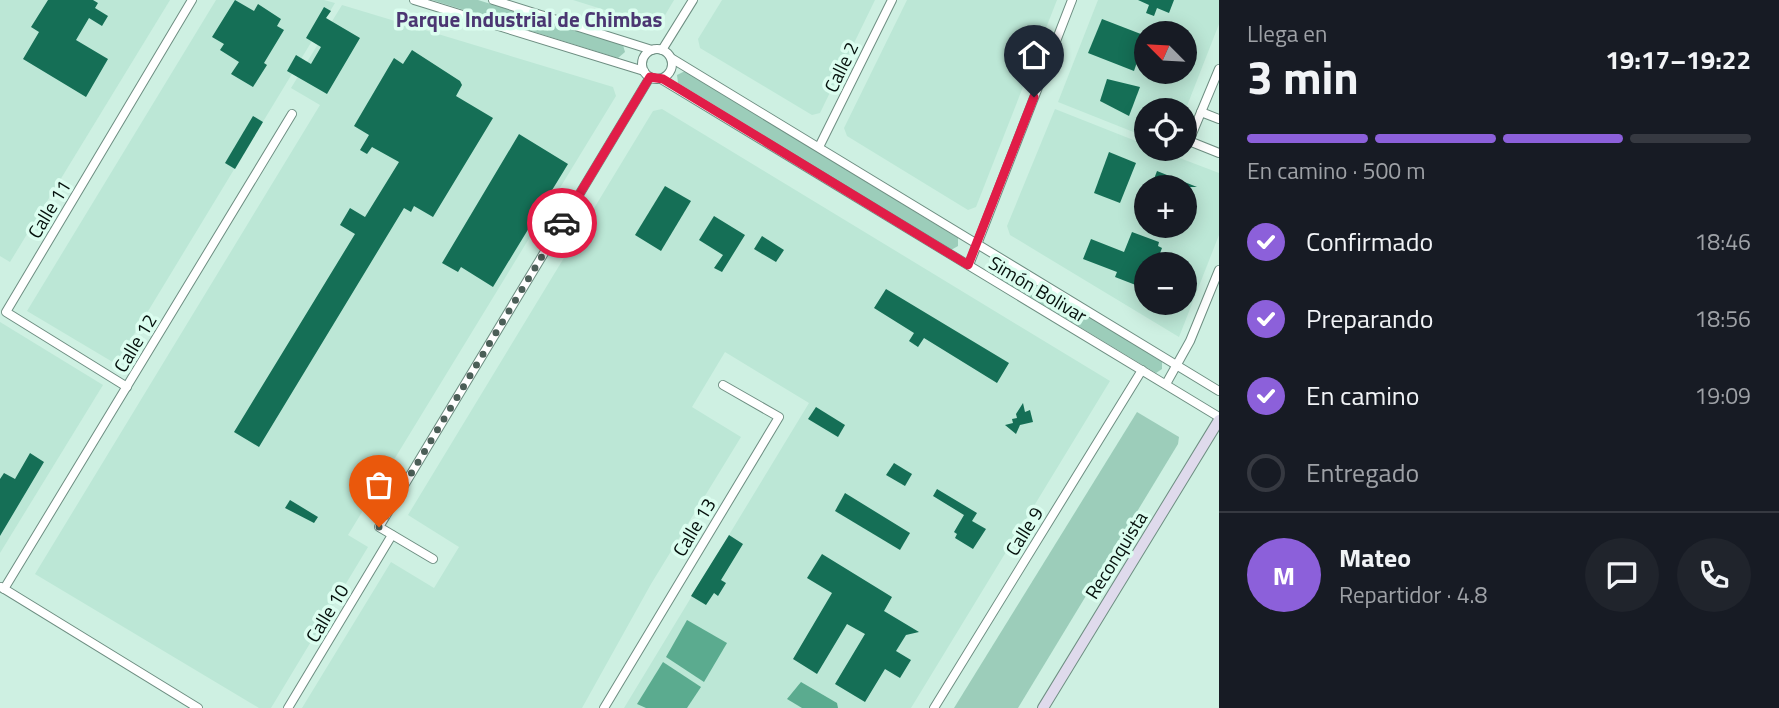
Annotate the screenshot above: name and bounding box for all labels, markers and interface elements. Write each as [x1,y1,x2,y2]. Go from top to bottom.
district label: Parque Industrial de Chimbas [396,3,662,35]
text: Llega en [1247,16,1327,51]
north arrow [1134,21,1197,84]
map controls [1134,21,1197,315]
pin [1004,25,1064,97]
icon: home [1015,36,1053,74]
street label: Calle 2 [816,37,865,97]
text: 19:17–19:22 [1605,40,1751,79]
text: 3 min [1247,42,1359,112]
button: locate [1134,98,1197,161]
text: En camino · 500 m [1247,153,1425,188]
street label: Calle 11 [20,174,77,244]
button: + [1134,175,1197,238]
courier [527,188,597,258]
icon: car [543,204,581,242]
text: Confirmado [1306,222,1433,261]
icon: check [1247,223,1285,261]
text: 18:46 [1694,224,1751,259]
street label: Simón Bolivar [984,248,1093,330]
button: − [1134,252,1197,315]
text: Preparando [1306,299,1433,338]
icon: check [1247,300,1285,338]
text: 18:56 [1694,301,1751,336]
street label: Calle 12 [106,308,163,378]
text: En camino [1306,376,1420,415]
icon: check [1247,377,1285,415]
text: 19:09 [1694,378,1751,413]
text: Entregado [1306,453,1419,492]
pin [349,455,409,527]
icon: bag [360,466,398,504]
street label: Calle 13 [665,492,722,562]
street label: Calle 9 [997,501,1050,561]
street label: Reconquista [1077,505,1154,604]
text: Mateo [1339,538,1411,577]
button: chat [1585,538,1659,612]
button: phone [1677,538,1751,612]
text: M [1273,556,1295,595]
text: Repartidor · 4.8 [1339,577,1487,612]
street label: Calle 10 [298,578,355,648]

